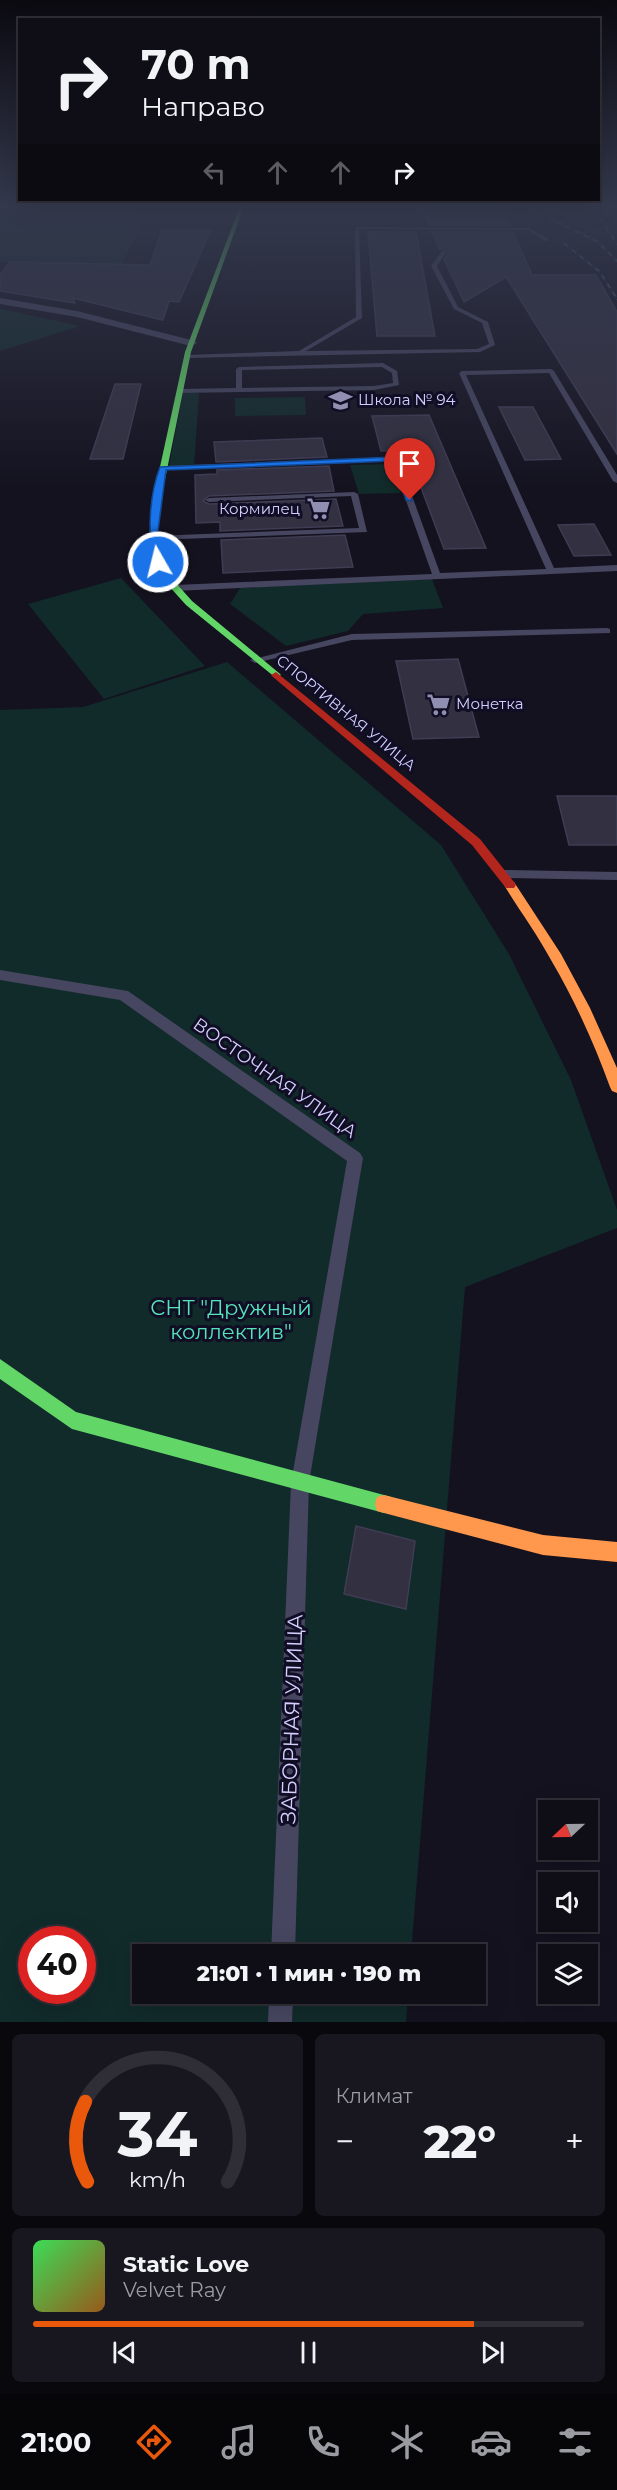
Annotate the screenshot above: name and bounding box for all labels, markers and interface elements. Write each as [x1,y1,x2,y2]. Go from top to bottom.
text: 70 m [141,38,251,90]
icon: right [42,42,120,120]
text: Направо [141,90,265,123]
icon: left [198,156,231,189]
icon: ahead [261,156,294,189]
icon: ahead [324,156,357,189]
icon: right [387,156,420,189]
school or university icon: Школа № 94 [327,387,353,413]
place label: Школа № 94 [358,390,456,409]
pin [384,438,435,500]
icon: arrive [393,447,426,480]
supermarket icon: Кормилец [305,496,331,522]
place label: Кормилец [219,499,300,518]
position arrow [126,530,190,594]
street label: СПОРТИВНАЯ УЛИЦА [273,651,420,775]
supermarket icon: Монетка [425,691,451,717]
place label: Монетка [456,694,523,713]
street label: ВОСТОЧНАЯ УЛИЦА [189,1013,362,1143]
park label: СНТ "Дружный коллектив" [150,1295,312,1344]
street label: ЗАБОРНАЯ УЛИЦА [275,1613,308,1824]
north arrow [538,1800,598,1860]
map controls [538,1800,598,2004]
button: sound [538,1872,598,1932]
speed limit sign: 40 [18,1926,96,2004]
button: layers [538,1944,598,2004]
text: 21:01 · 1 мин · 190 m [197,1960,421,1987]
text: Климат [336,2084,413,2108]
text: 34 [116,2096,197,2172]
text: 22° [423,2114,496,2169]
text: − [336,2121,354,2161]
text: + [565,2121,584,2161]
text: km/h [129,2166,186,2192]
text: Static Love [123,2251,249,2278]
text: Velvet Ray [123,2278,226,2302]
icon: previous [108,2336,141,2369]
icon: pause [292,2336,325,2369]
icon: next [476,2336,509,2369]
icon: directions [133,2421,175,2463]
icon: music [218,2421,260,2463]
icon: phone [302,2421,344,2463]
icon: climate [386,2421,428,2463]
icon: car [470,2421,512,2463]
icon: filters [554,2421,596,2463]
text: 21:00 [21,2426,91,2459]

